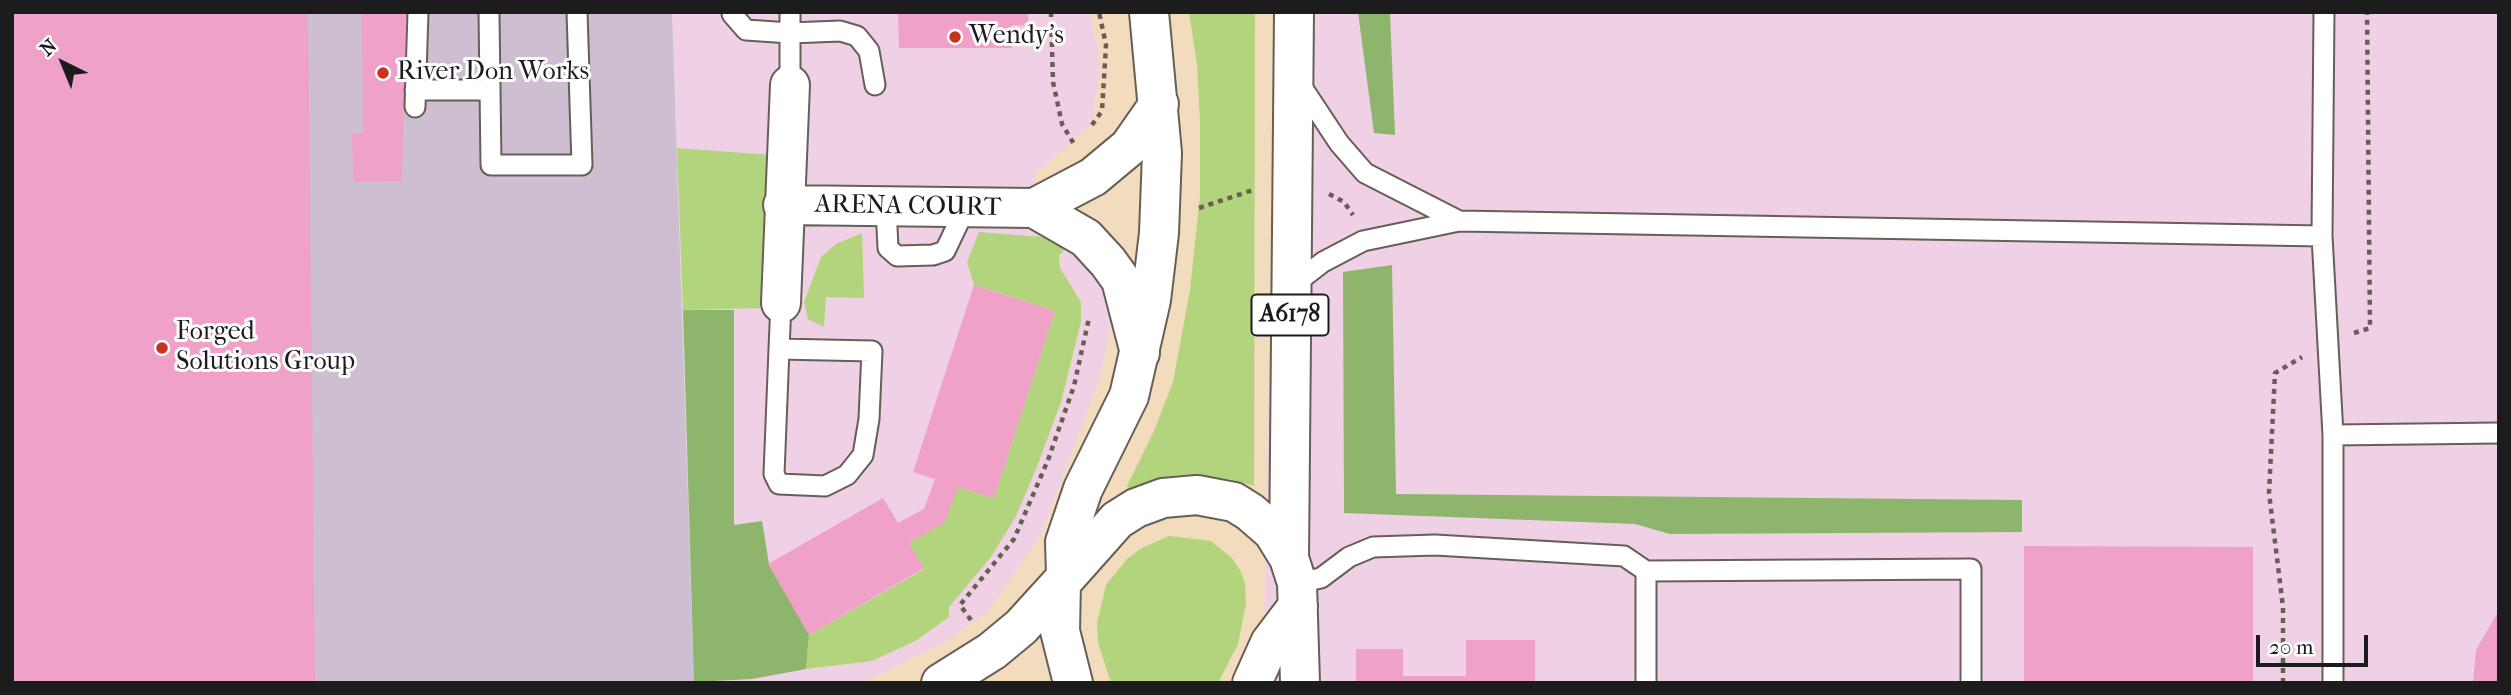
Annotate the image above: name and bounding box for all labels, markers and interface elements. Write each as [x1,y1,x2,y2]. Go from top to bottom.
place label: Wendy's [969,21,1064,53]
north arrow [28,28,98,98]
marker: Wendy's [947,29,963,45]
text: N [36,35,61,61]
place label: River Don Works [397,57,589,89]
marker: River Don Works [375,65,391,81]
street label: ARENA COURT [814,190,1002,224]
road number: A6178 [1252,294,1328,336]
place label: Forged Solutions Group [176,317,355,378]
marker: Forged Solutions Group [154,340,170,356]
scale bar [2259,622,2371,666]
text: 20 m [2269,635,2313,659]

